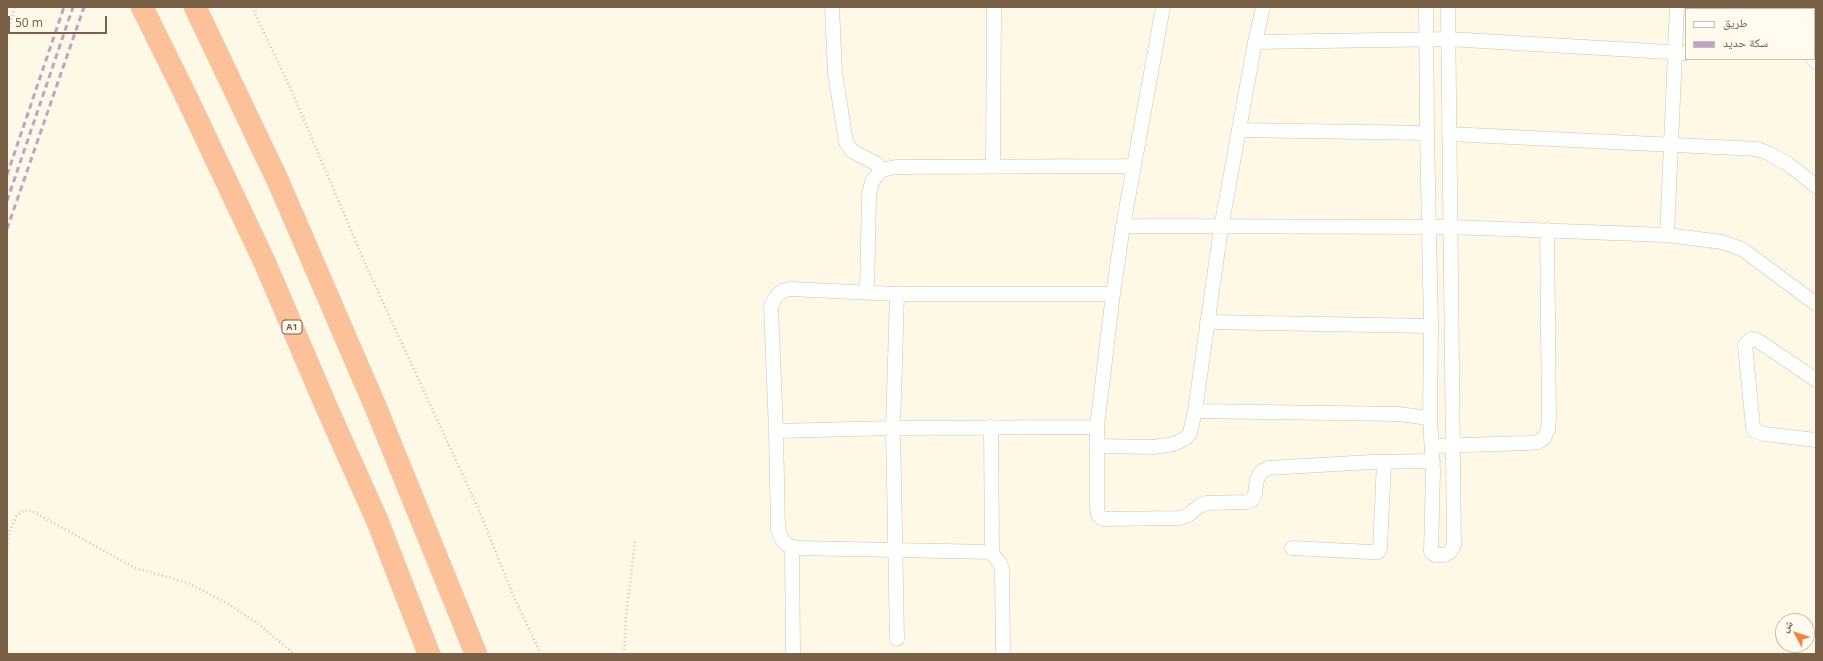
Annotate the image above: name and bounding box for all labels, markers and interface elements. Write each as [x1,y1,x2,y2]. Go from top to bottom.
scale bar [10,8,109,34]
legend [1685,8,1815,60]
text: 50 m [15,14,43,31]
text: طريق [1723,14,1748,31]
text: سكة حديد [1723,34,1768,51]
road number: A1 [282,320,302,334]
north arrow [1775,613,1815,653]
text: ش [1777,616,1796,635]

